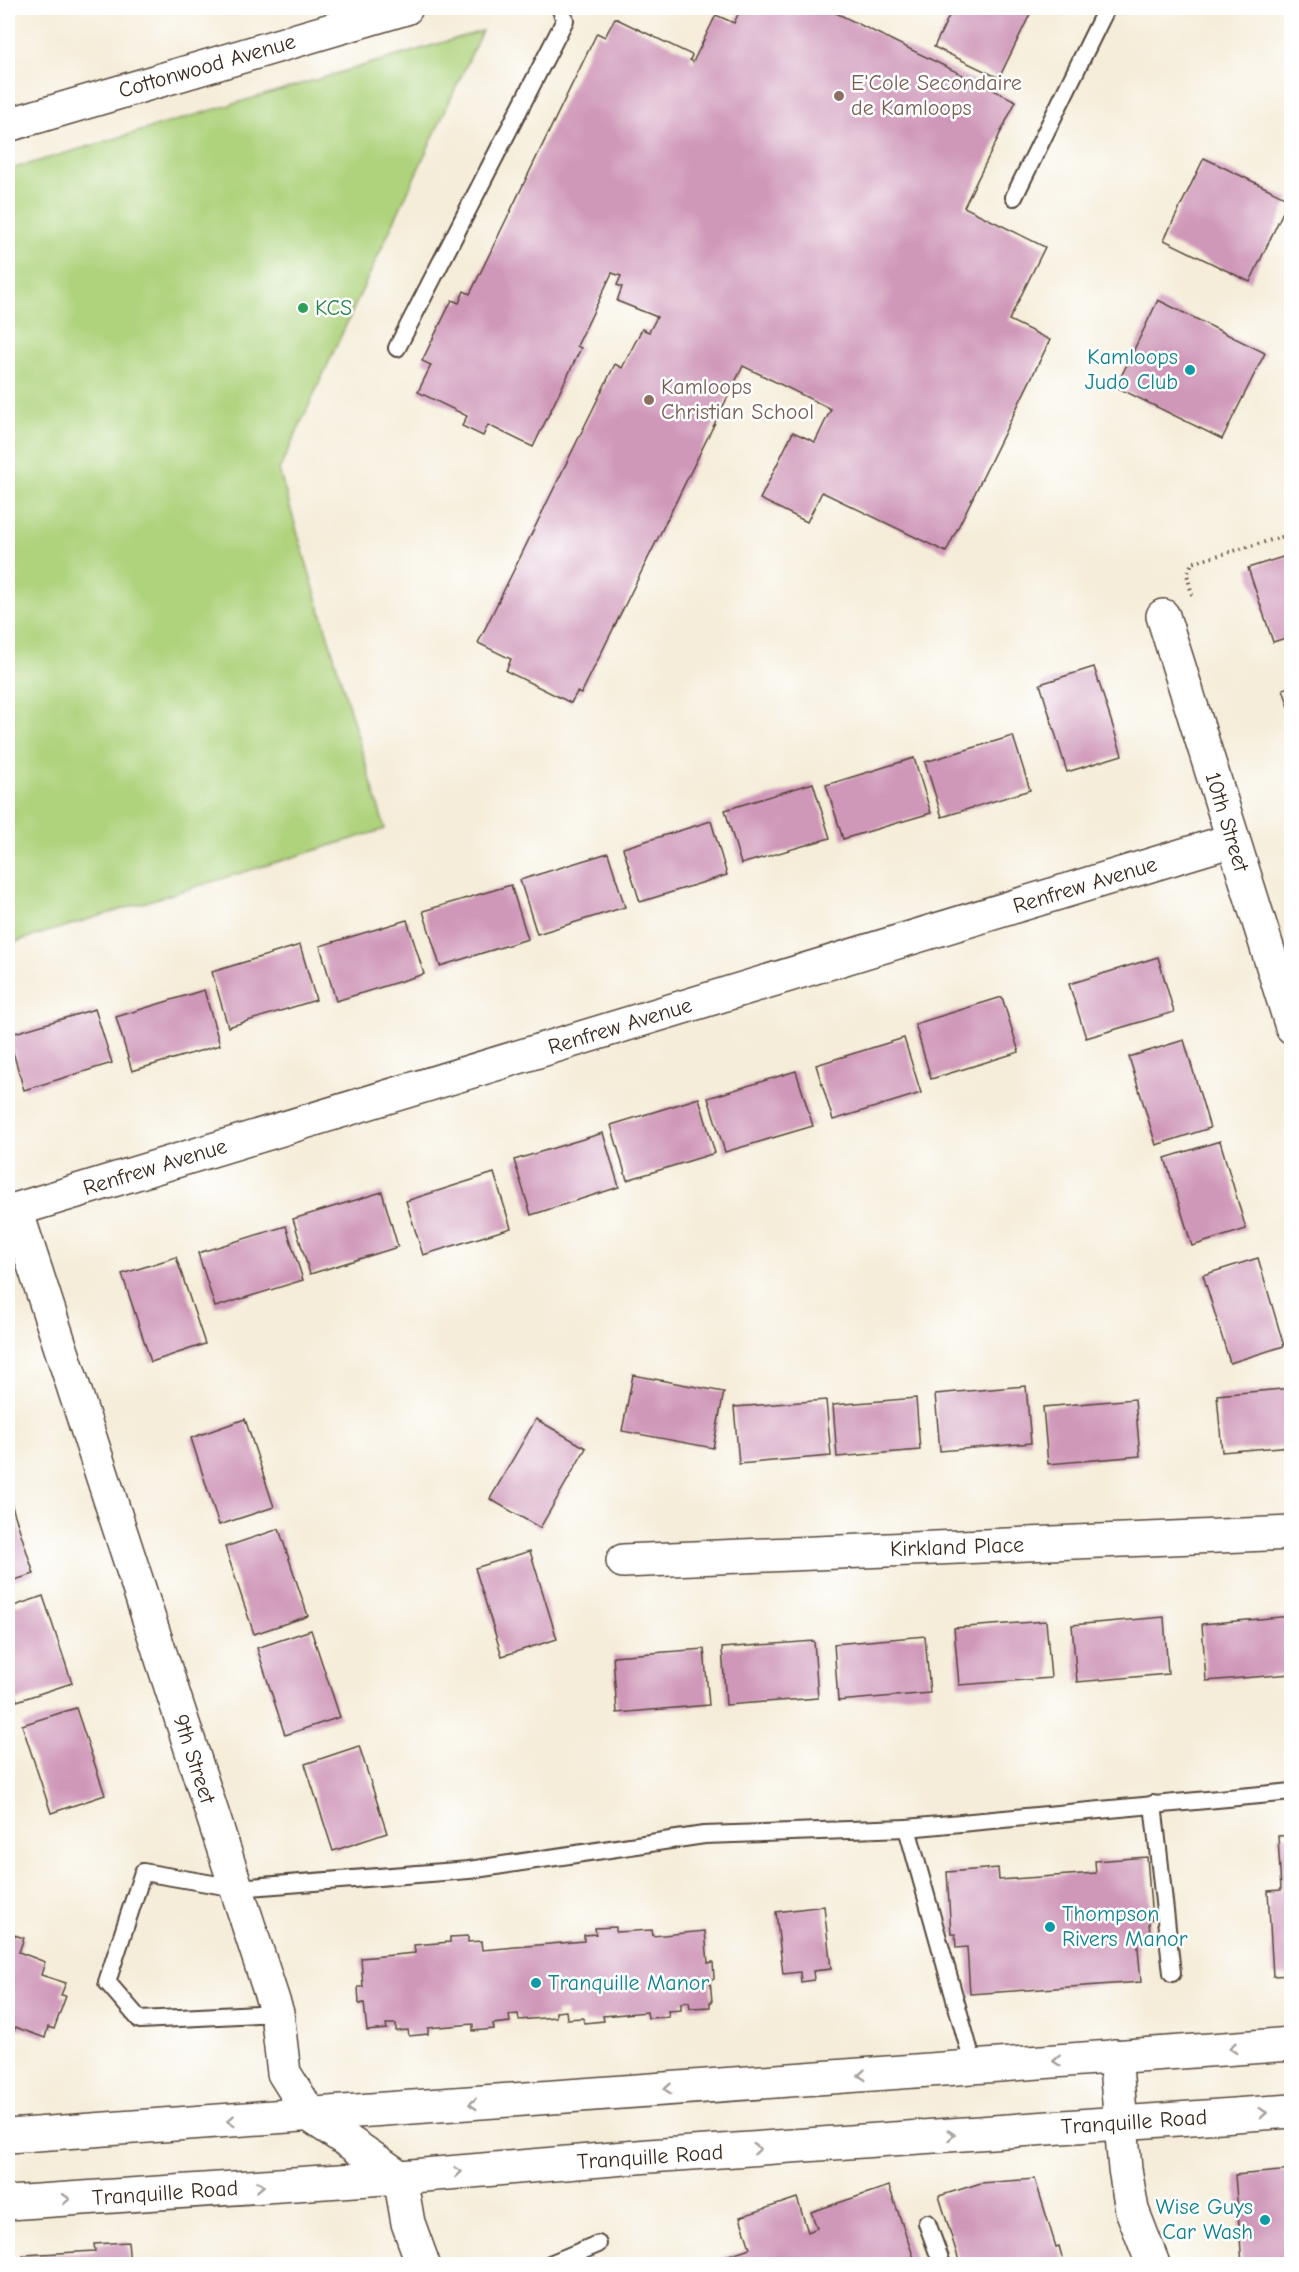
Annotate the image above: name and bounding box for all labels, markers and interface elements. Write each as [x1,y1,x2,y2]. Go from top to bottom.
street label: Cottonwood Avenue [116,28,298,104]
place label: E'Cole Secondaire de Kamloops [851,70,1022,121]
marker: E'Cole Secondaire de Kamloops [832,89,846,103]
place label: KCS [315,295,352,321]
marker: KCS [296,301,310,315]
place label: Kamloops Judo Club [1085,344,1178,395]
marker: Kamloops Judo Club [1183,363,1197,377]
place label: Kamloops Christian School [661,374,814,425]
marker: Kamloops Christian School [642,393,656,407]
street label: 10th Street [1200,769,1255,876]
street label: Renfrew Avenue [1010,851,1160,919]
street label: Renfrew Avenue [545,992,695,1060]
street label: Renfrew Avenue [80,1133,230,1201]
street label: Kirkland Place [890,1532,1024,1562]
street label: 9th Street [167,1711,221,1808]
place label: Thompson Rivers Manor [1062,1901,1188,1952]
marker: Thompson Rivers Manor [1043,1920,1057,1934]
place label: Tranquille Manor [548,1970,710,1996]
marker: Tranquille Manor [529,1976,543,1990]
one-way arrow [1229,2041,1238,2054]
one-way arrow [1052,2054,1061,2067]
one-way arrow [858,2068,867,2081]
one-way arrow [663,2083,672,2096]
one-way arrow [469,2097,478,2110]
street label: Tranquille Road [1060,2104,1208,2140]
one-way arrow [1258,2107,1267,2120]
one-way arrow [227,2114,236,2127]
one-way arrow [947,2128,956,2141]
street label: Tranquille Road [576,2139,724,2175]
one-way arrow [753,2142,762,2155]
one-way arrow [453,2166,462,2179]
street label: Tranquille Road [91,2175,239,2211]
one-way arrow [256,2180,265,2193]
one-way arrow [61,2193,70,2206]
place label: Wise Guys Car Wash [1155,2194,1253,2245]
marker: Wise Guys Car Wash [1258,2213,1272,2227]

